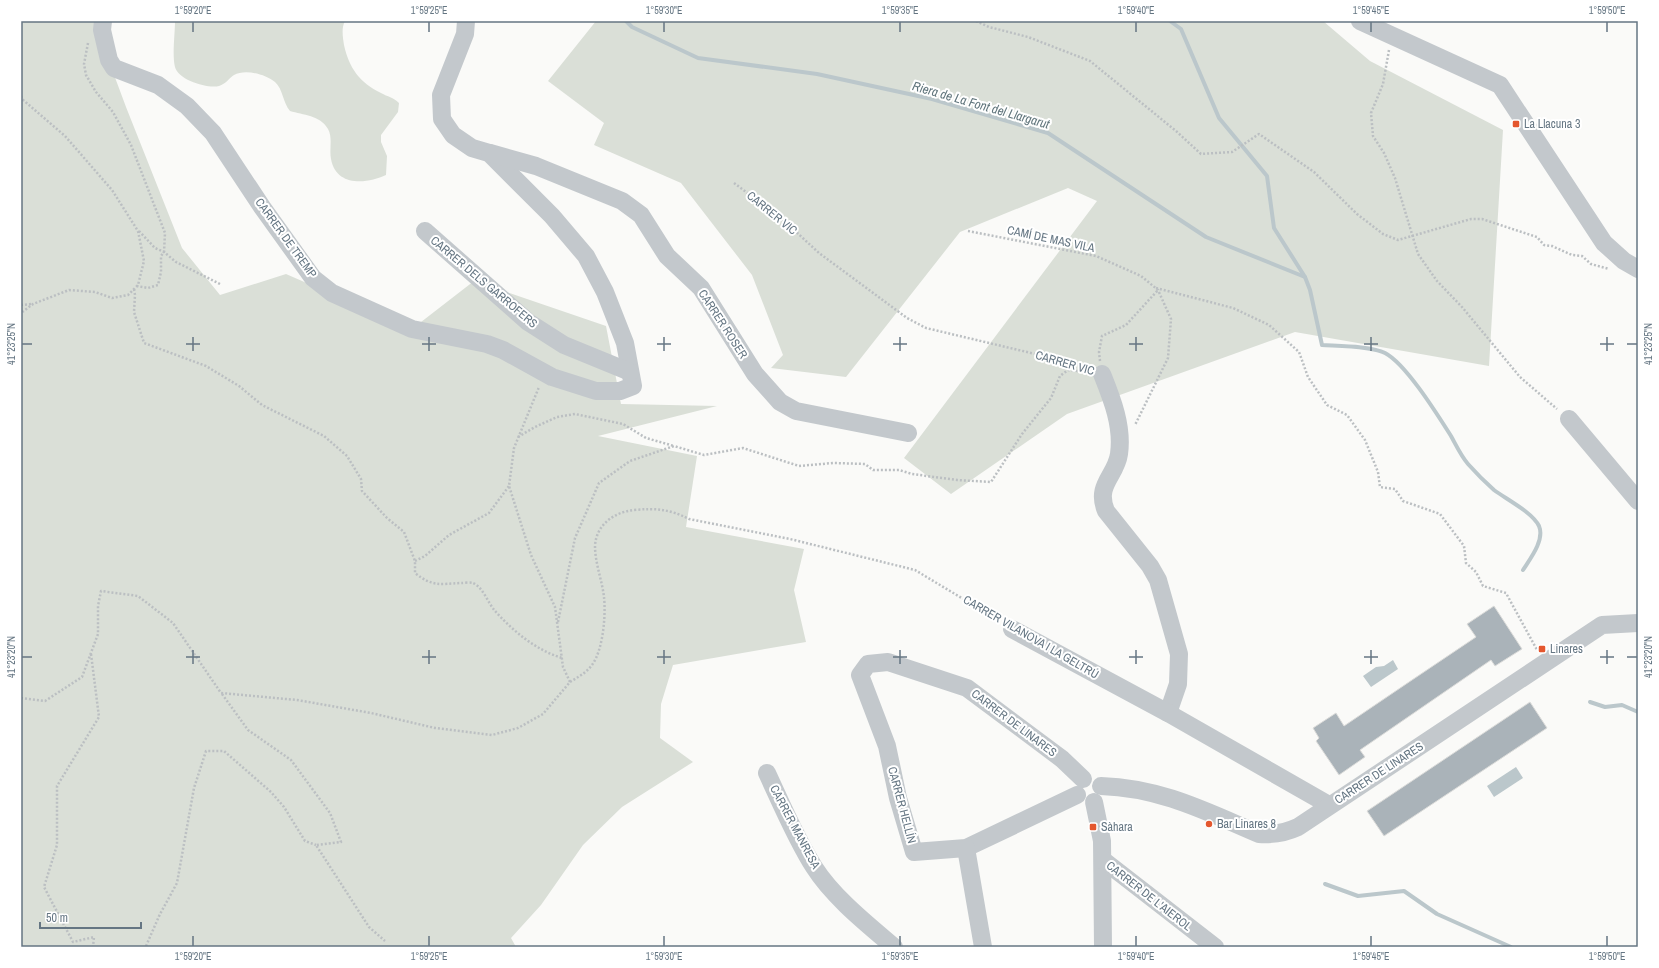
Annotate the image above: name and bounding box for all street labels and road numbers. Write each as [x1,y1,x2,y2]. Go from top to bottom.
street label: CARRER VIC [743,188,801,238]
street label: CARRER DE TREMP [252,195,321,281]
street label: CAMÍ DE MAS VILA [1006,222,1097,256]
street label: CARRER DELS GARROFERS [427,232,541,332]
street label: CARRER ROSER [695,286,751,362]
street label: CARRER VIC [1034,347,1096,379]
street label: CARRER VILANOVA I LA GELTRÚ [960,592,1102,682]
street label: CARRER DE LINARES [968,686,1060,761]
street label: CARRER DE LINARES [1332,738,1427,808]
street label: CARRER HELLÍN [884,765,920,845]
street label: CARRER MANRESA [766,782,824,872]
street label: CARRER DE L'AIEROL [1103,858,1195,935]

